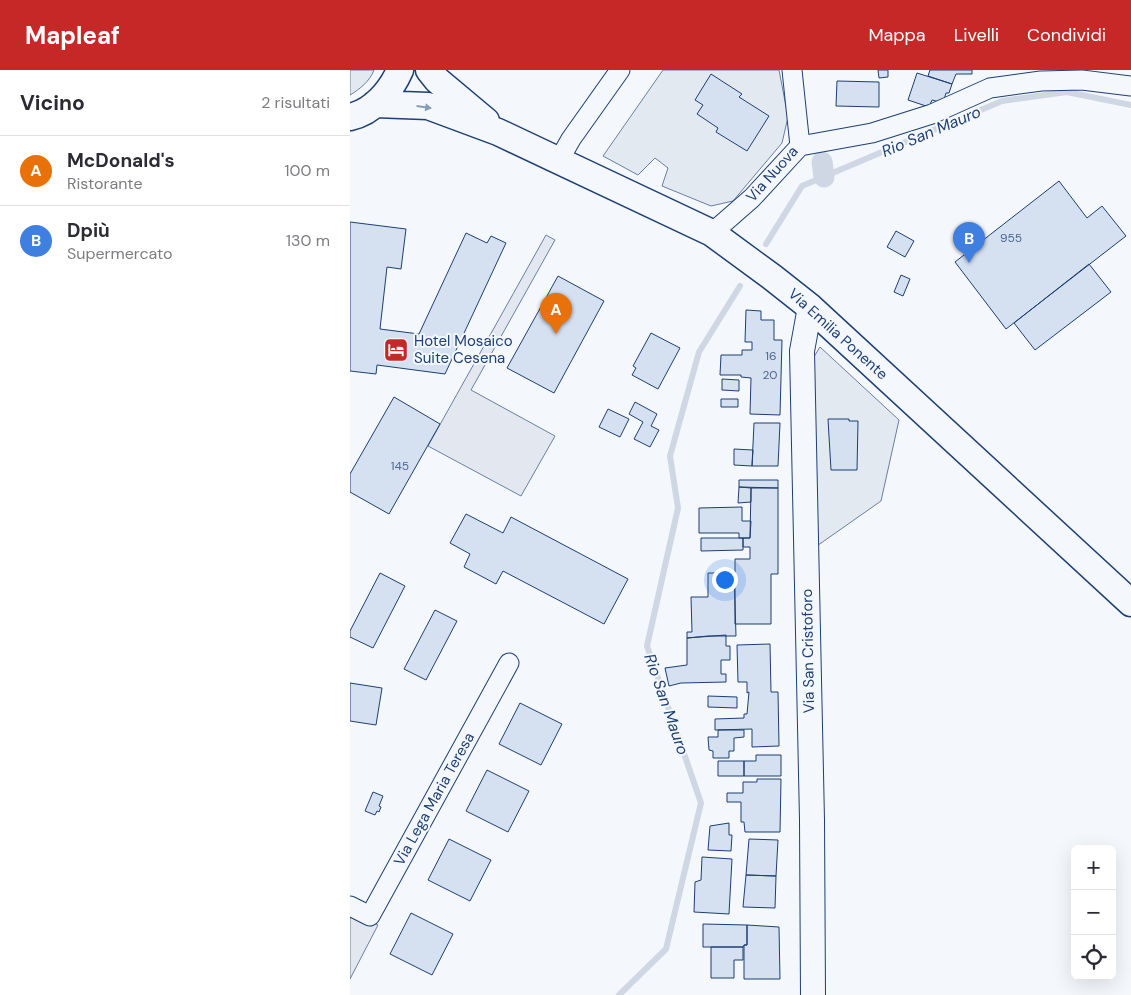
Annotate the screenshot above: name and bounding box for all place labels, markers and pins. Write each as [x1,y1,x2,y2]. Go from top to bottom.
pin: B [953,222,985,263]
pin: A [540,293,572,334]
place label: Hotel Mosaico Suite Cesena [414,331,513,368]
hotel icon: Hotel Mosaico Suite Cesena [383,337,409,363]

